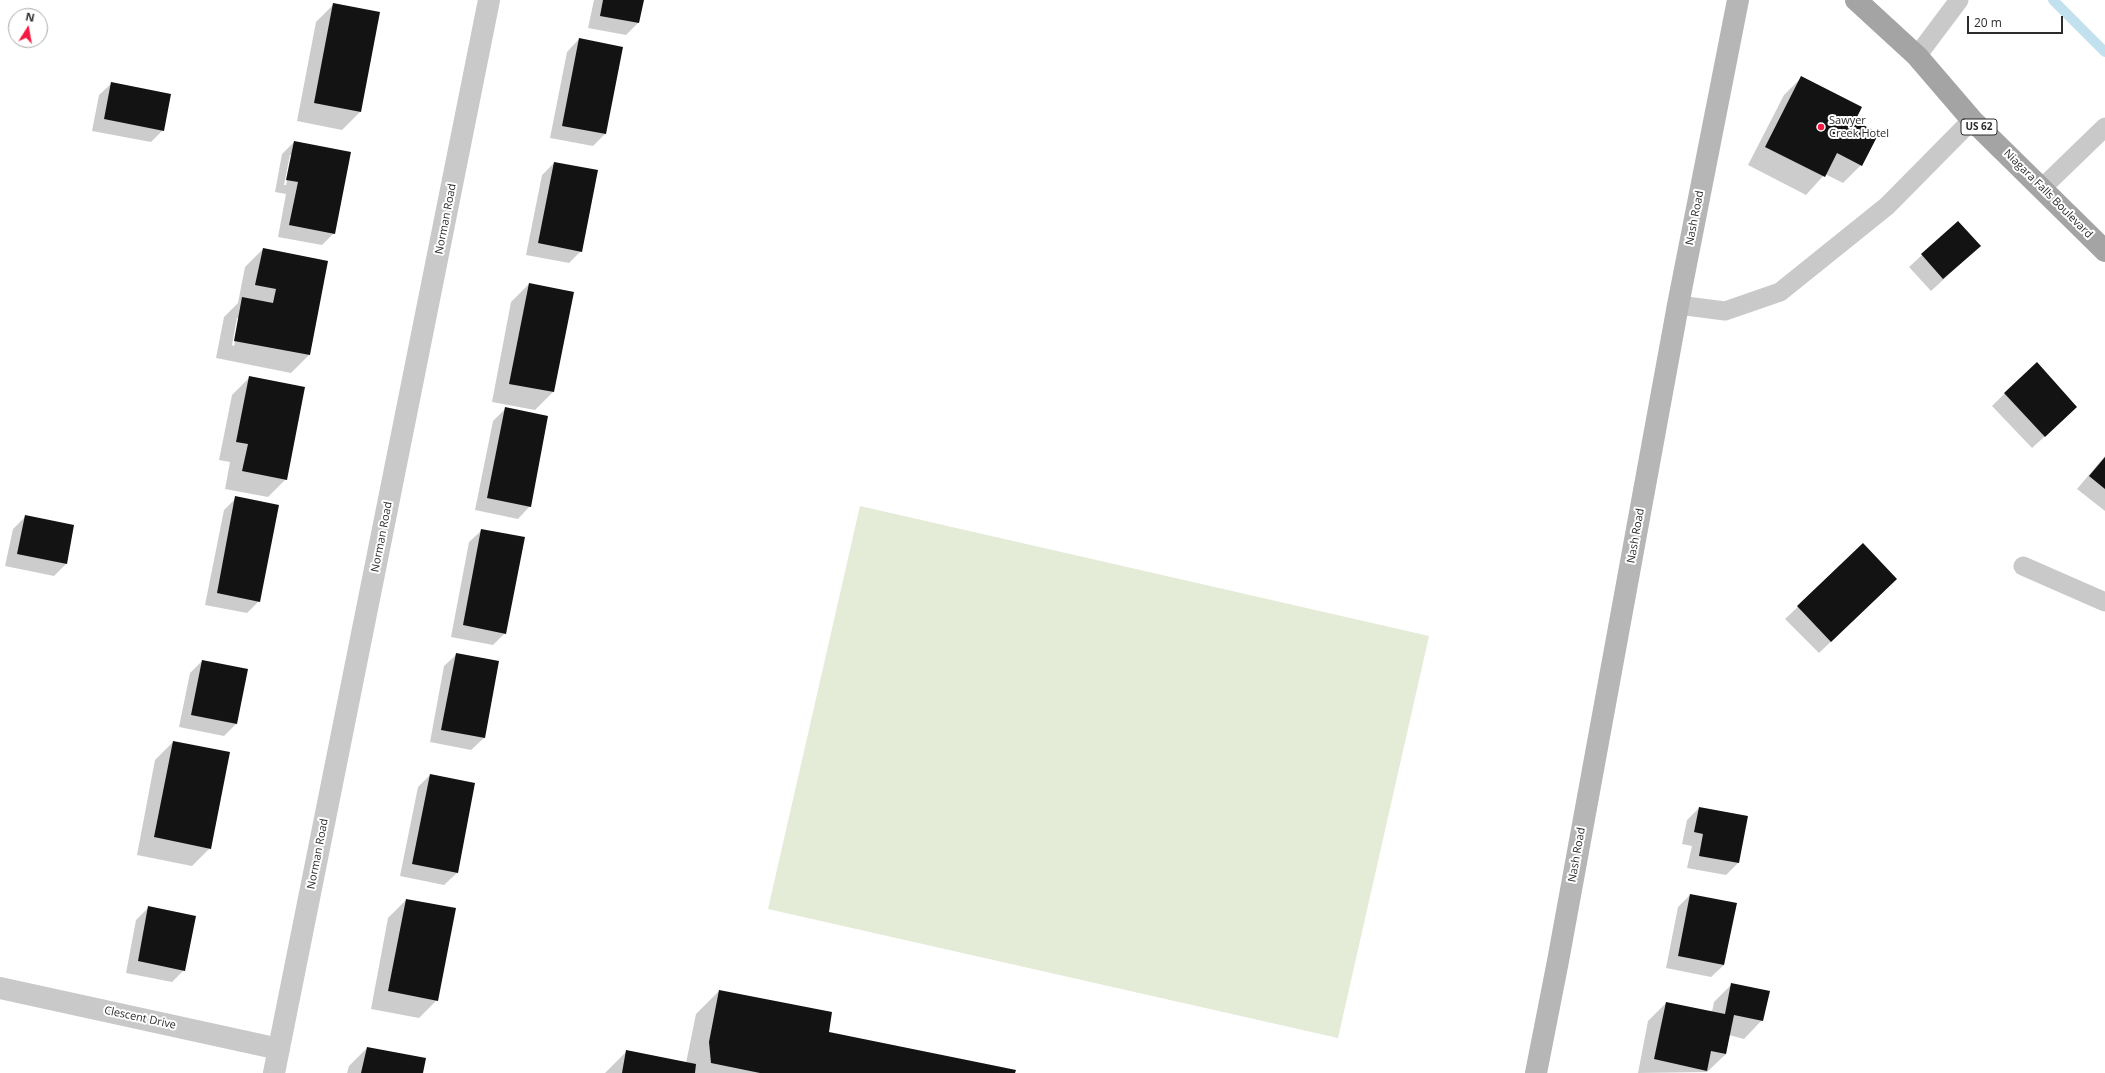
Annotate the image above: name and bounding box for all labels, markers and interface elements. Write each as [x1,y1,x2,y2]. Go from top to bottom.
north arrow [8,8,48,48]
text: N [24,8,36,25]
scale bar [1969,8,2065,34]
text: 20 m [1974,14,2002,31]
place label: Sawyer Creek Hotel [1829,114,1889,140]
road number: US 62 [1961,119,1997,135]
marker: Sawyer Creek Hotel [1816,122,1826,132]
street label: Niagara Falls Boulevard [2001,147,2095,241]
street label: Norman Road [433,183,459,255]
street label: Nash Road [1683,190,1707,246]
street label: Norman Road [369,501,395,573]
street label: Nash Road [1625,508,1647,564]
street label: Norman Road [305,818,331,890]
street label: Nash Road [1566,827,1588,883]
street label: Clescent Drive [103,1004,177,1032]

